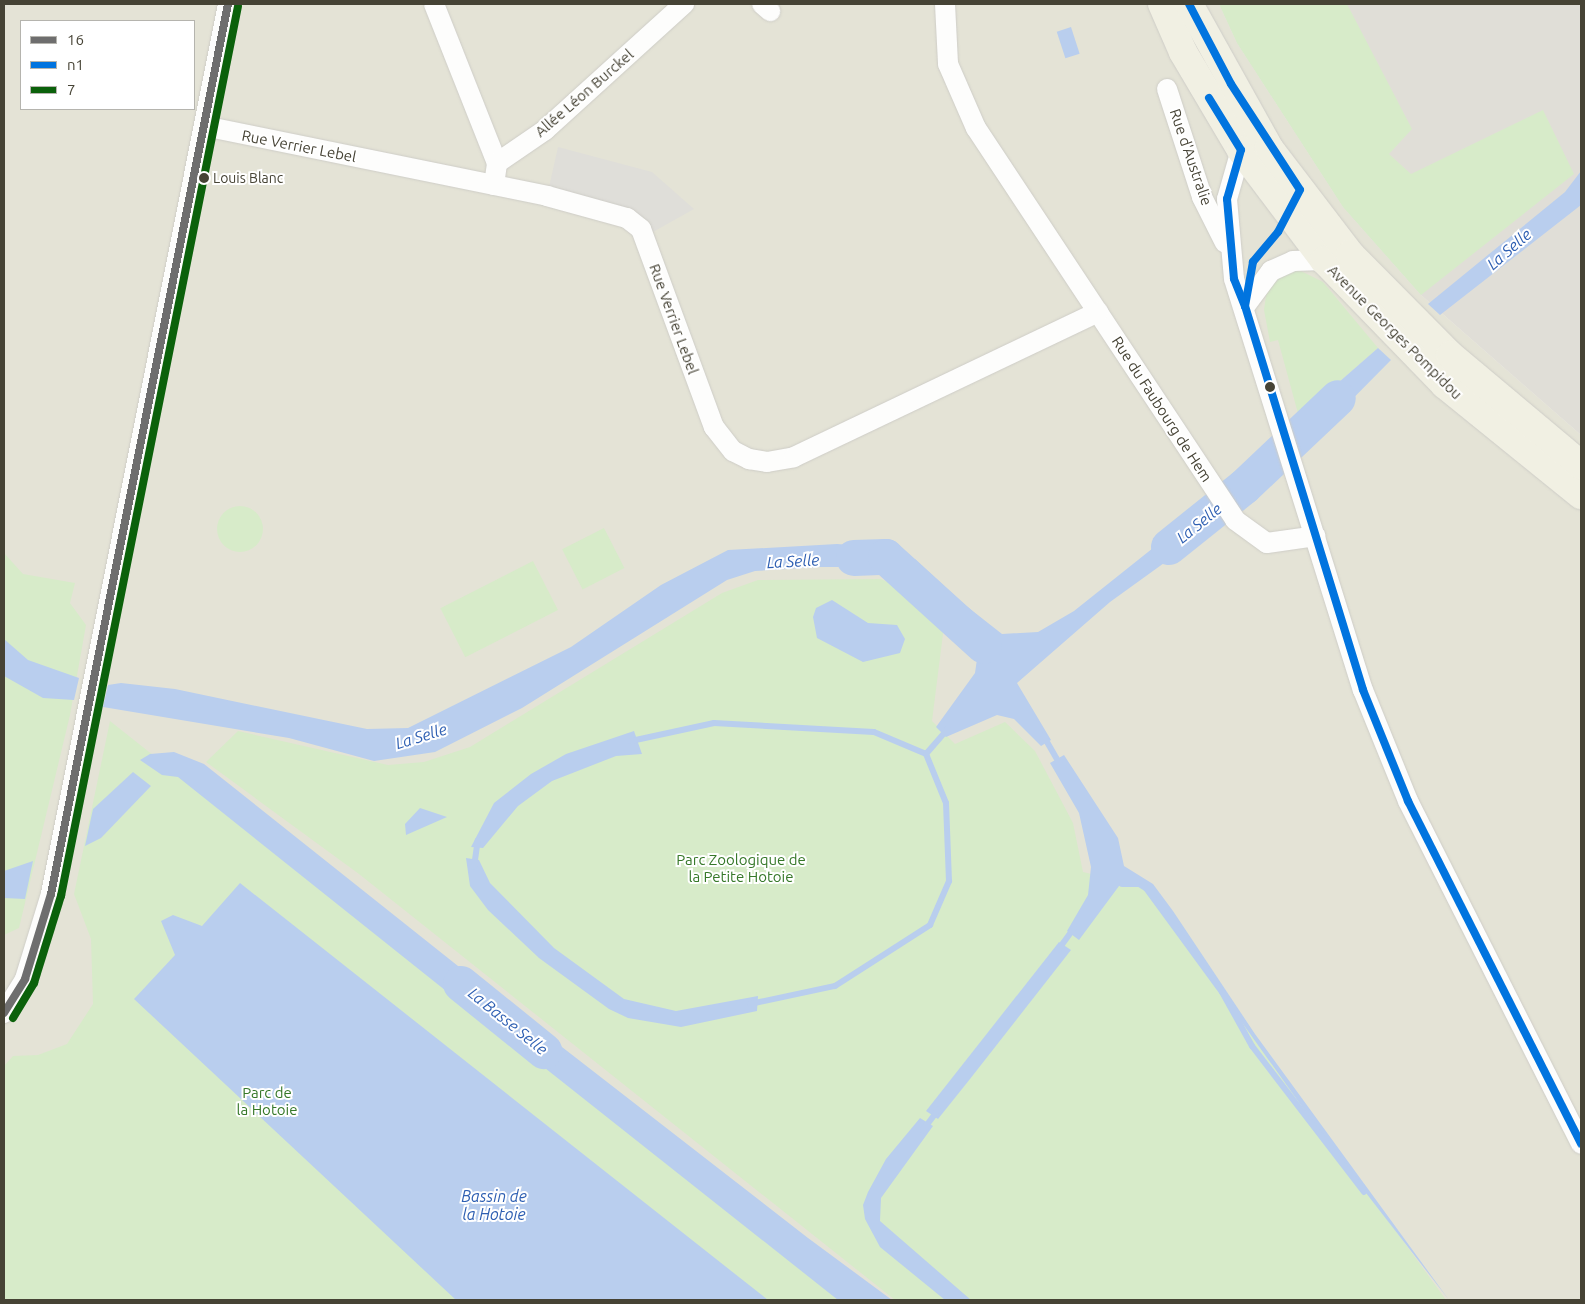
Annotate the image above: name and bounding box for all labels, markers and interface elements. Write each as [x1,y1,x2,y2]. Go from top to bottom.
legend [20,20,195,110]
text: 16 [67,31,84,48]
street label: Allée Léon Burckel [531,45,637,141]
text: n1 [67,56,84,73]
text: 7 [67,81,75,98]
street label: Rue d'Australie [1166,106,1216,208]
street label: Rue Verrier Lebel [240,126,358,166]
place label: Louis Blanc [213,170,283,186]
marker: Louis Blanc [199,173,209,183]
water label: La Selle [1483,224,1535,274]
street label: Rue Verrier Lebel [646,261,702,377]
street label: Avenue Georges Pompidou [1324,261,1466,403]
street label: Rue du Faubourg de Hem [1108,333,1216,485]
unlabelled marker [1265,382,1275,392]
water label: La Selle [1172,499,1226,547]
water label: La Selle [766,550,820,572]
water label: La Selle [393,719,449,753]
park label: Parc Zoologique de la Petite Hotoie [676,850,806,885]
water label: La Basse Selle [465,983,551,1059]
park label: Parc de la Hotoie [237,1083,297,1118]
water label: Bassin de la Hotoie [461,1186,527,1224]

